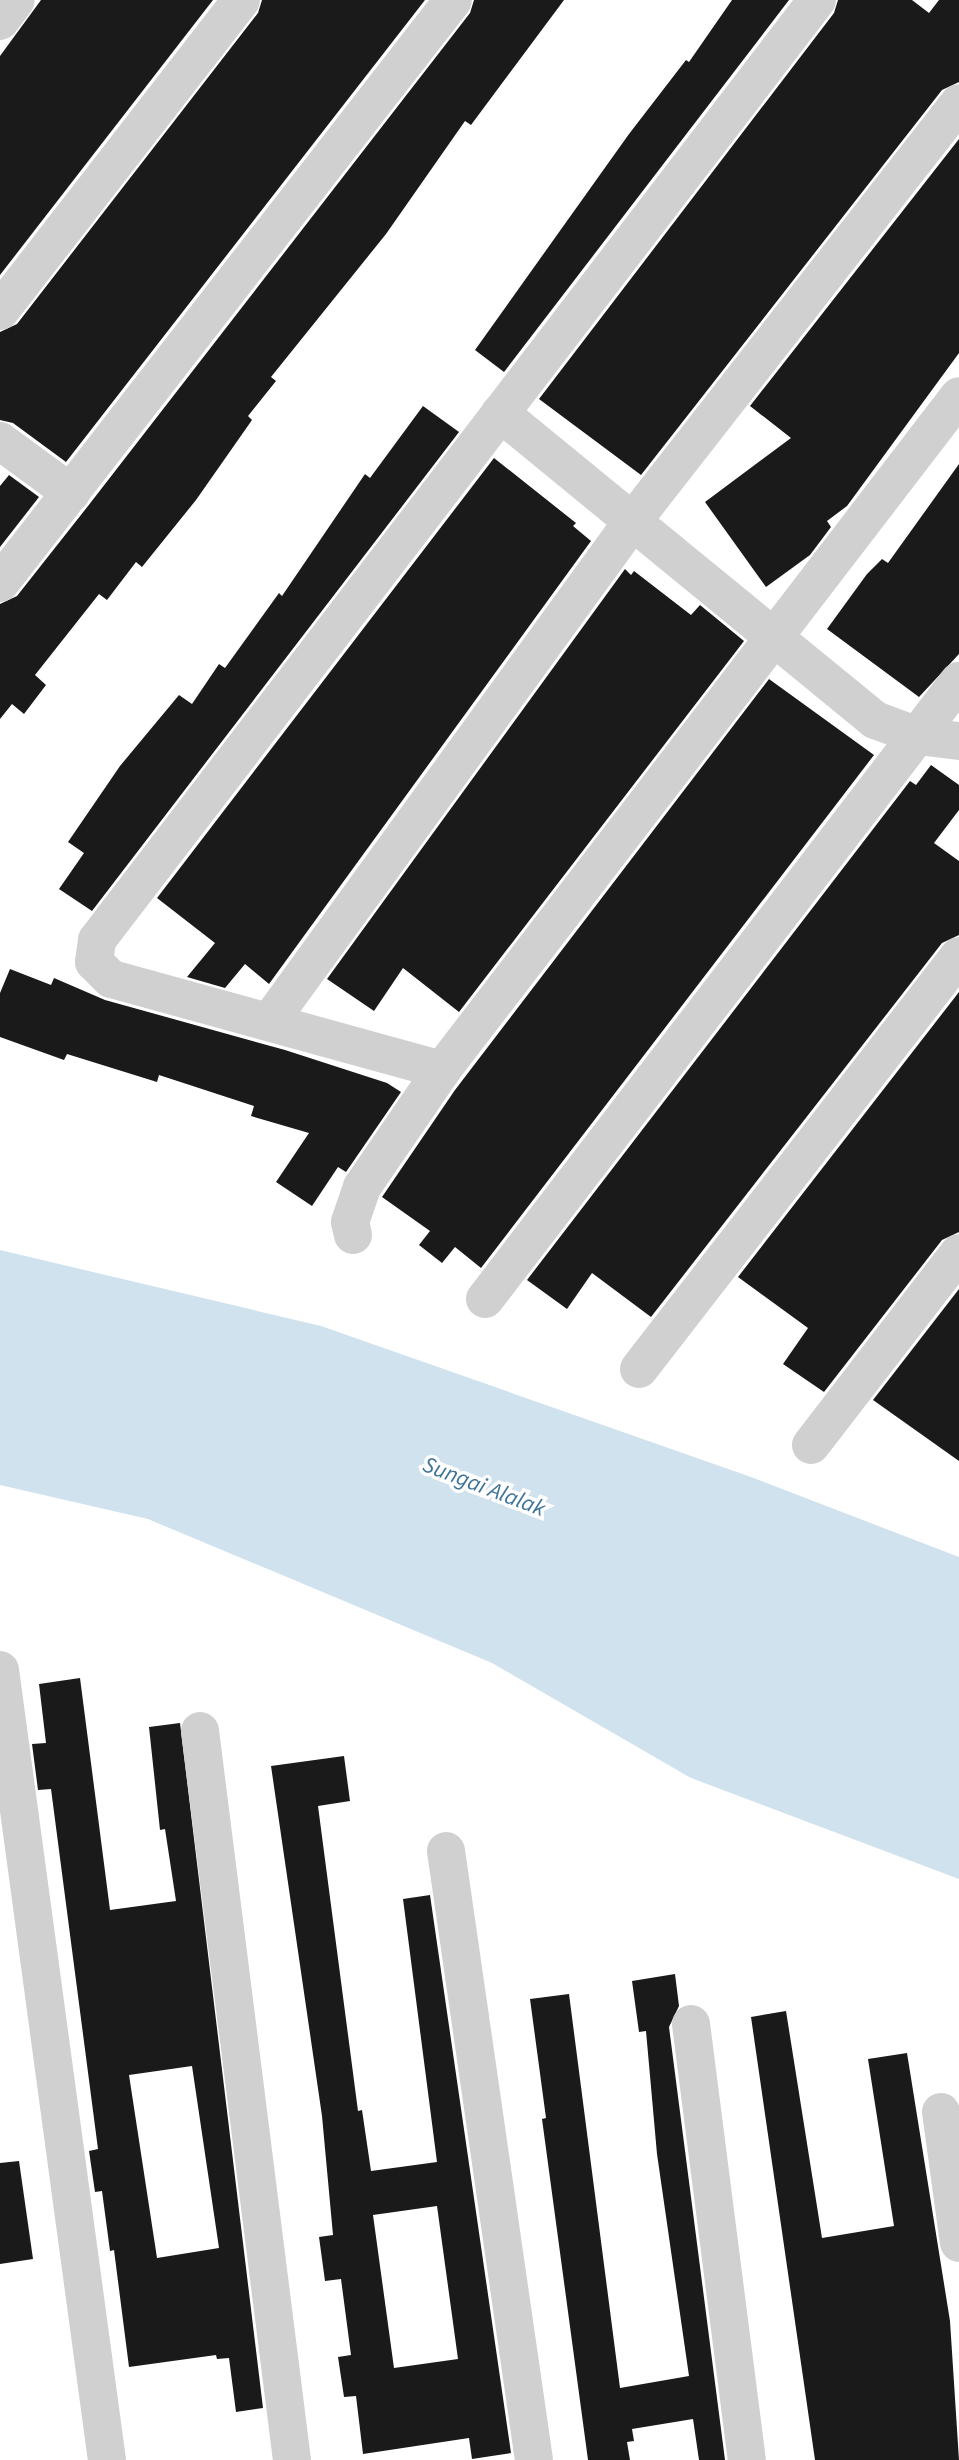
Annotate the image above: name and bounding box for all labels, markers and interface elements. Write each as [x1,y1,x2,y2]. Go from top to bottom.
water label: Sungai Alalak [419,1451,549,1523]

